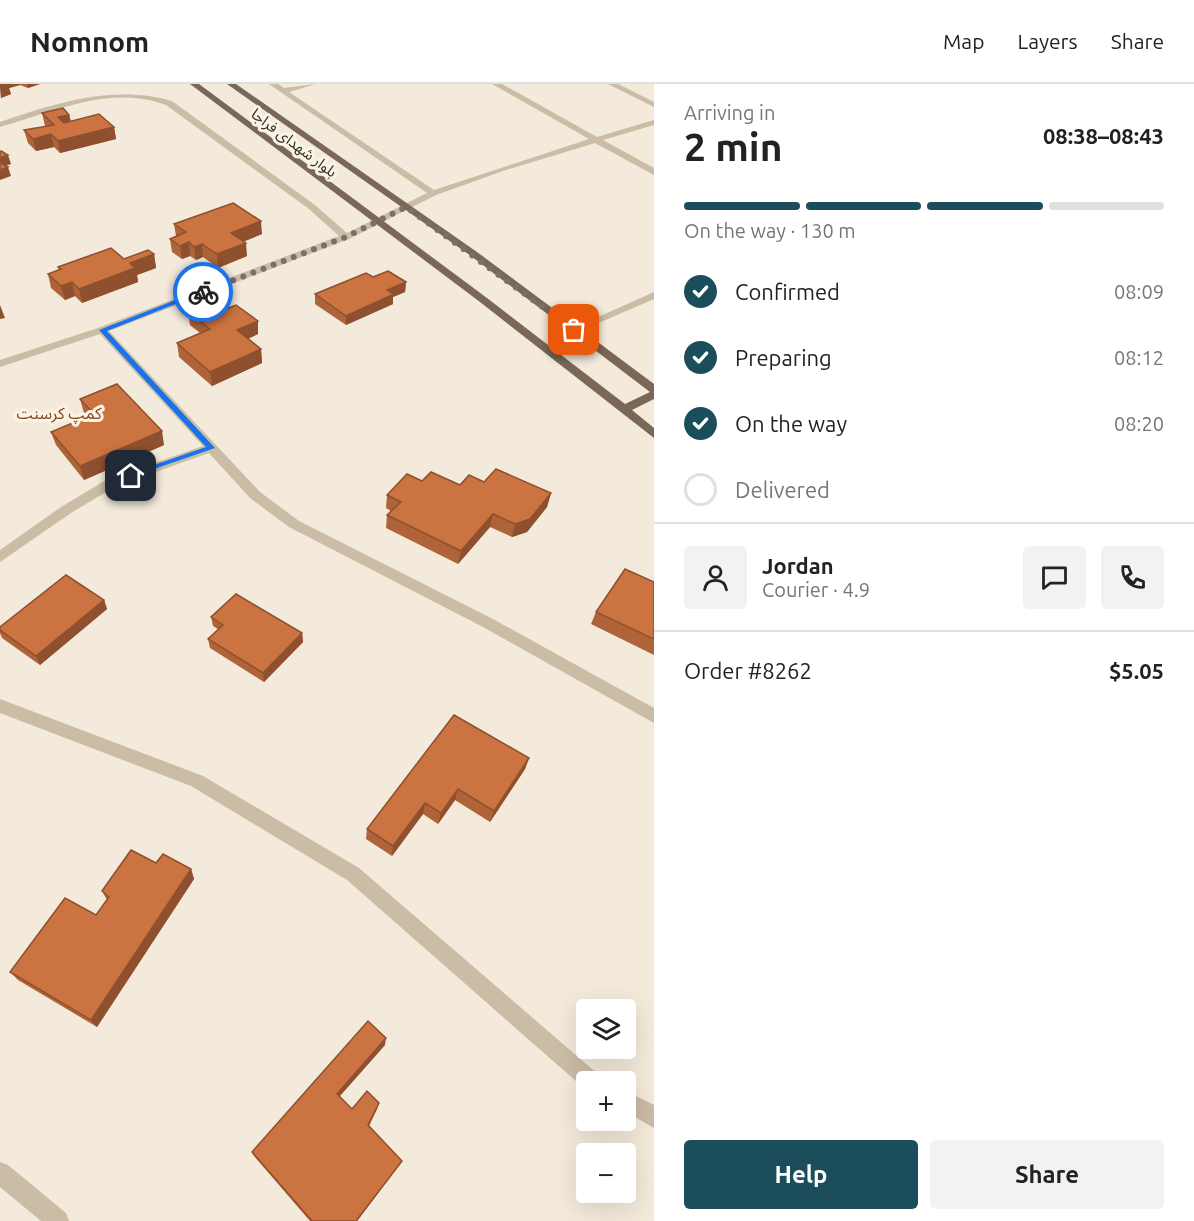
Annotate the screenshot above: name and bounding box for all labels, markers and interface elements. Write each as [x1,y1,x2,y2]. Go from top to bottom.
text: Nomnom [30,26,149,57]
text: Map [943,29,984,53]
text: Layers [1017,29,1078,53]
text: Share [1111,29,1164,53]
text: Arriving in [684,101,775,124]
street label: بلوار شهدای فراجا [247,105,341,181]
text: 08:38–08:43 [1043,123,1164,148]
text: 2 min [684,125,783,168]
text: On the way · 130 m [684,219,856,242]
courier [173,262,233,322]
icon: check [684,275,717,308]
icon: bike [187,276,220,309]
text: Confirmed [735,279,840,304]
text: 08:09 [1114,280,1164,303]
pin [548,304,599,355]
icon: bag [557,313,590,346]
icon: check [684,341,717,374]
text: Preparing [735,345,832,370]
text: 08:12 [1114,346,1164,369]
district label: کمپ کرسنت [17,404,102,424]
icon: check [684,407,717,440]
text: On the way [735,411,847,436]
text: 08:20 [1114,412,1164,435]
pin [105,450,156,501]
icon: home [114,459,147,492]
text: Delivered [735,477,830,502]
button: person [684,546,747,609]
button: chat [1023,546,1086,609]
button: phone [1101,546,1164,609]
text: Jordan [762,553,834,578]
text: Courier · 4.9 [762,578,870,601]
text: Order #8262 [684,658,812,683]
text: $5.05 [1109,658,1164,683]
map controls [576,999,636,1203]
button: layers [576,999,636,1059]
button: + [576,1071,636,1131]
button: Help [684,1140,918,1209]
button: Share [930,1140,1164,1209]
button: − [576,1143,636,1203]

